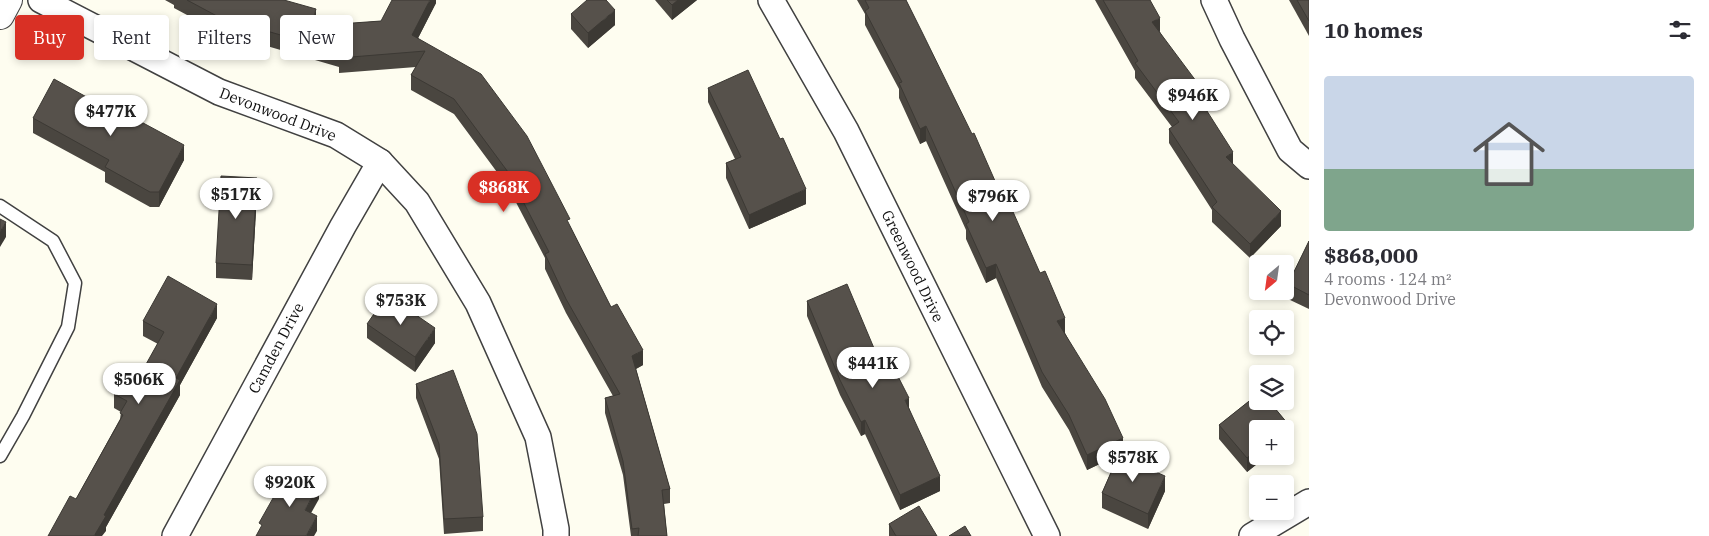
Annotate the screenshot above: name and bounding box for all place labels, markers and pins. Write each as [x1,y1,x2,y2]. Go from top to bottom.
pin: $946K [1158,78,1228,121]
pin: $477K [76,94,146,137]
pin: $868K [469,170,539,213]
pin: $517K [201,178,271,220]
pin: $796K [958,180,1028,222]
pin: $753K [366,284,436,326]
pin: $441K [838,346,908,389]
pin: $506K [104,362,174,405]
pin: $578K [1098,440,1168,483]
pin: $920K [255,466,325,508]

